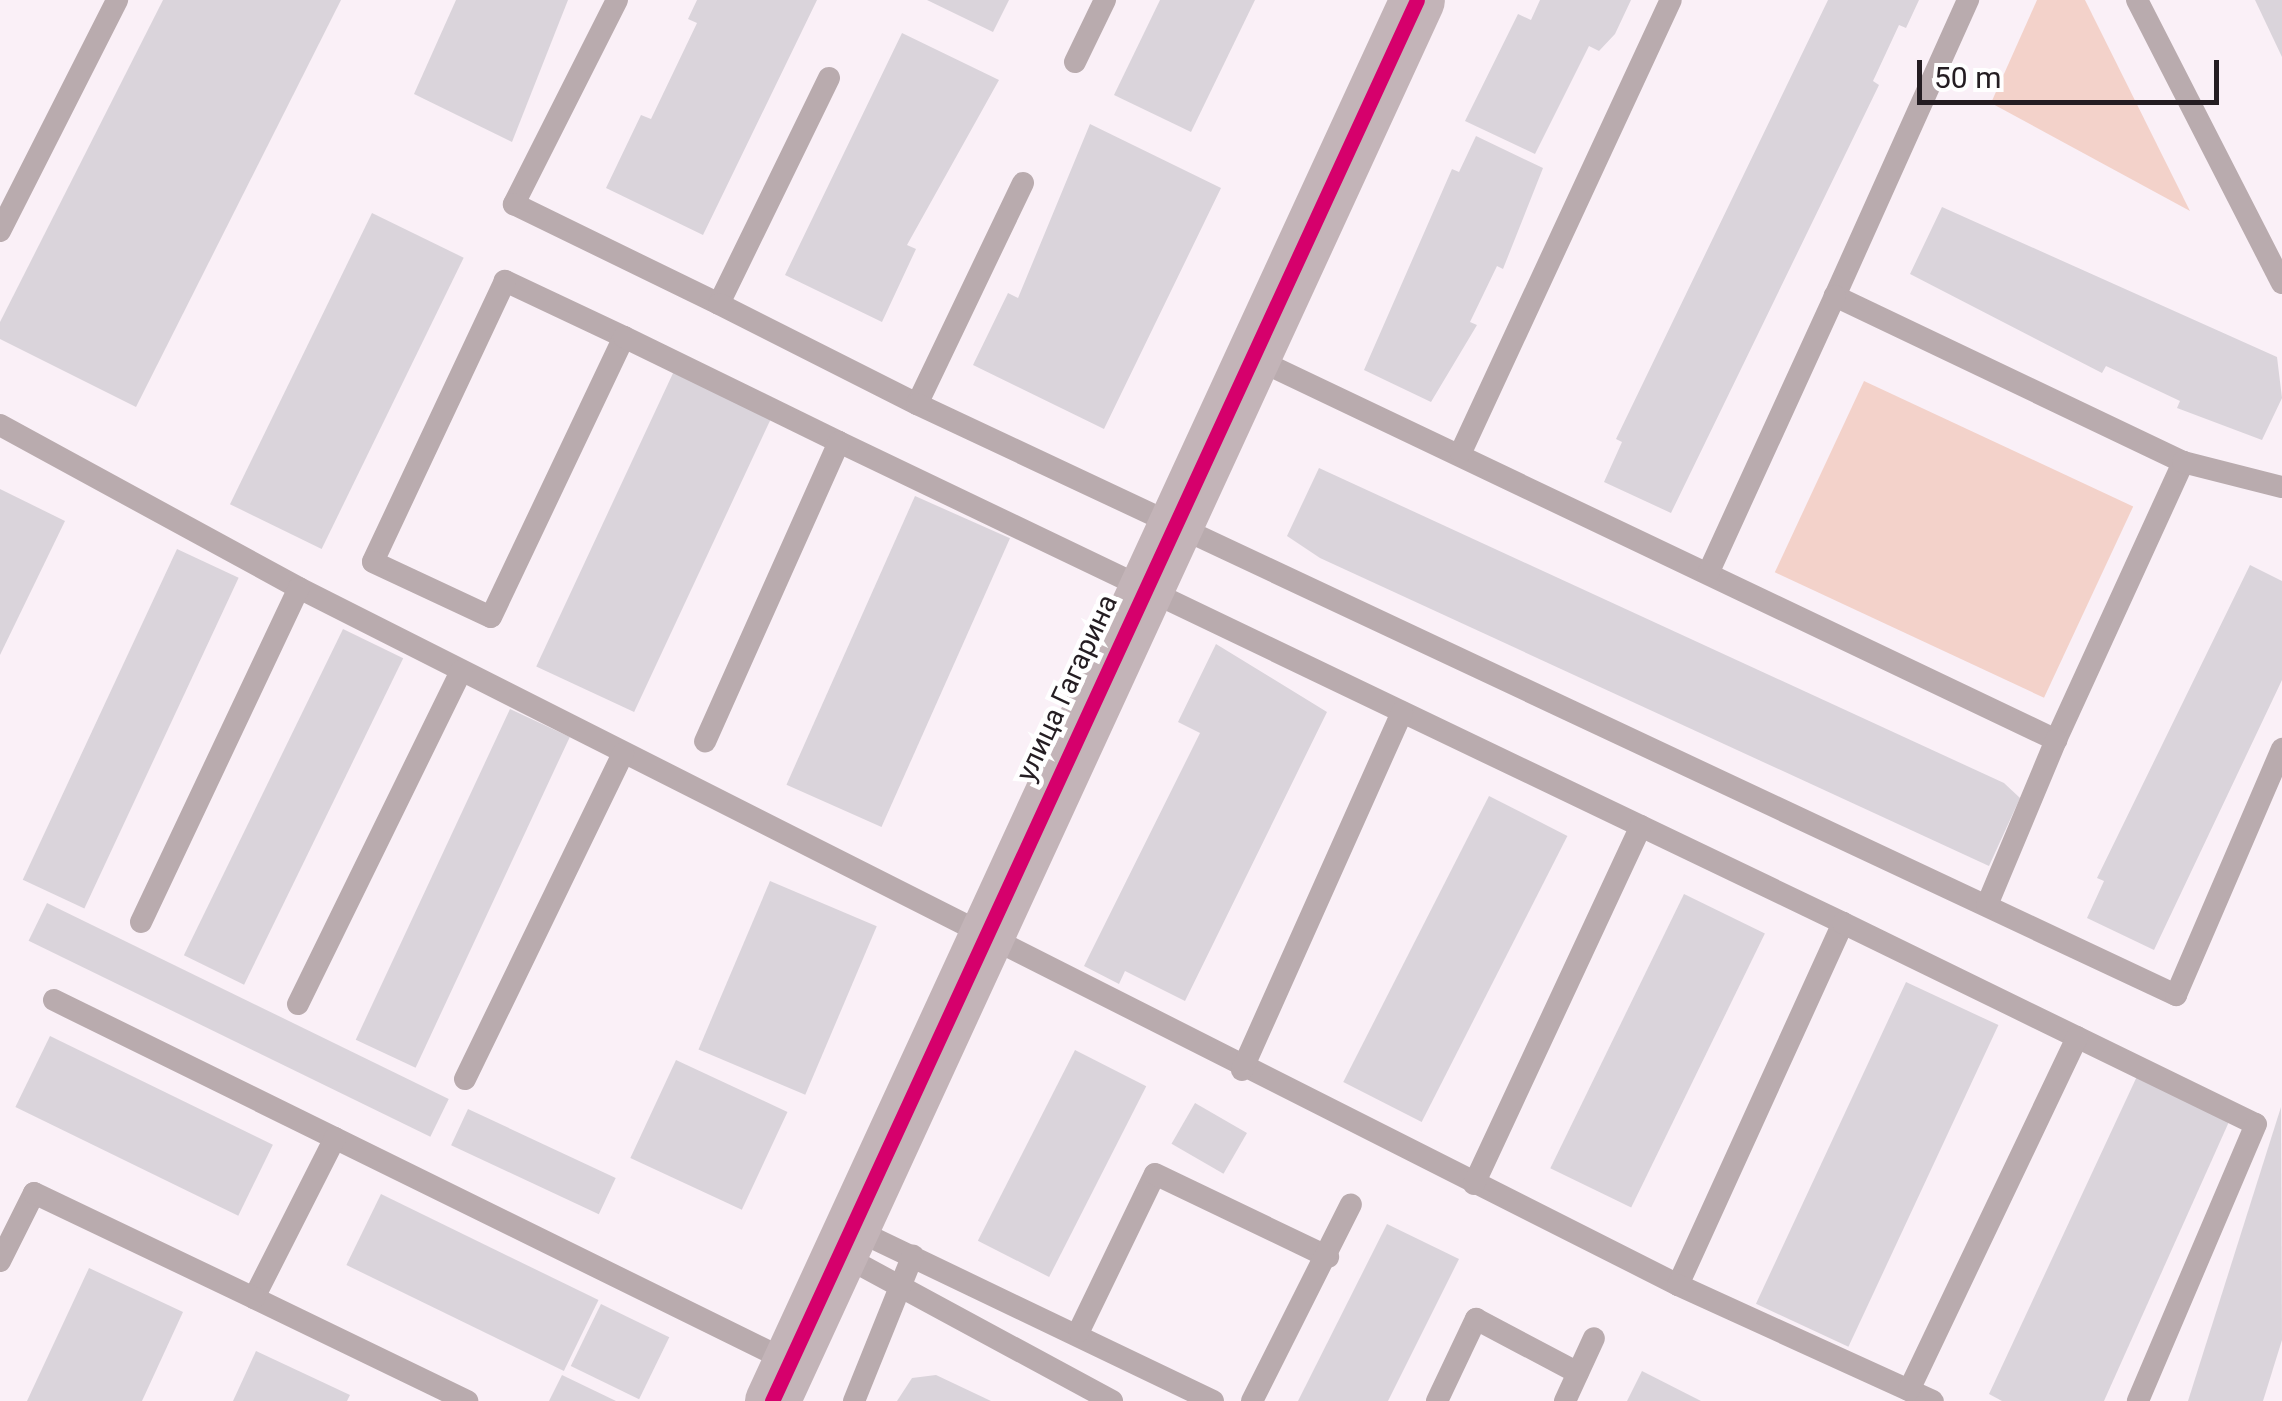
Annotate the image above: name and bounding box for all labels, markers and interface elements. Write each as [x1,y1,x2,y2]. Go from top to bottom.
scale bar [1922,40,2224,102]
text: 50 m [1934,60,2001,95]
street label: улица Гагарина [1009,589,1125,787]

